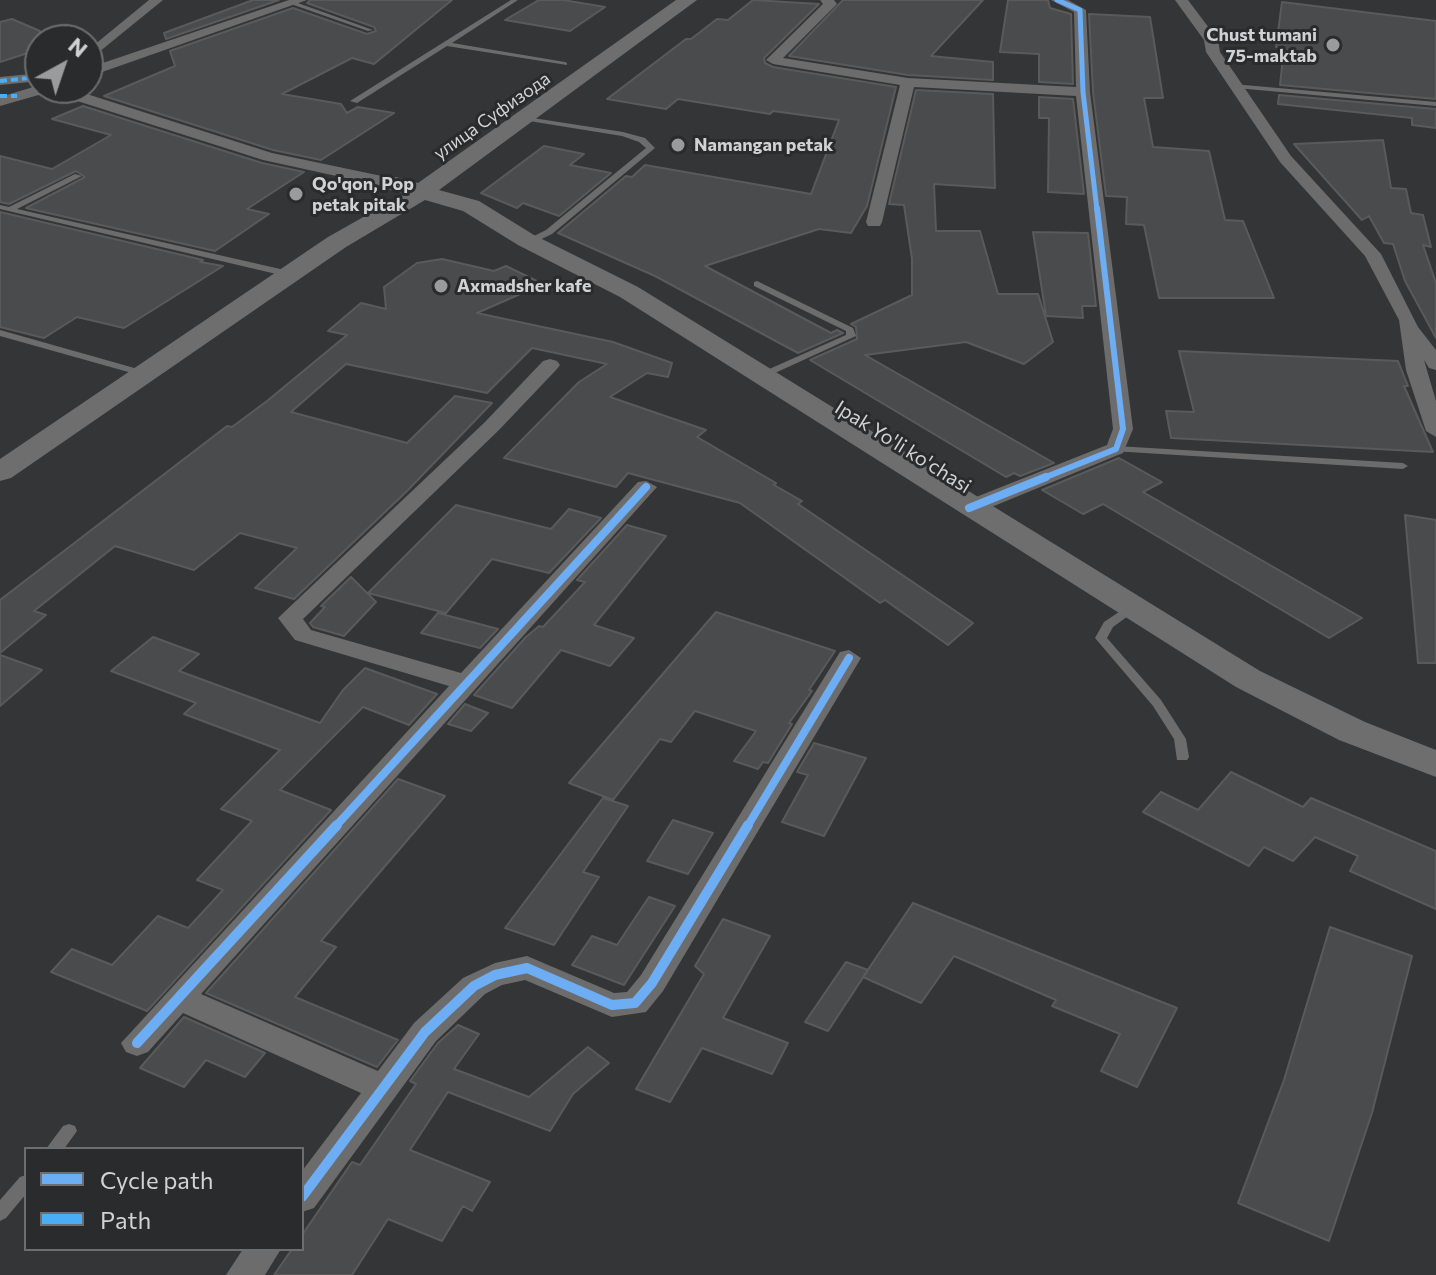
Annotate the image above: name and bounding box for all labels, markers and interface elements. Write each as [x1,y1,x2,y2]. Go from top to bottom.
north arrow [24,24,104,104]
place label: Chust tumani 75-maktab [1206,24,1317,66]
text: N [63,31,93,62]
marker: Chust tumani 75-maktab [1324,36,1342,54]
street label: улица Суфизода [430,68,554,164]
place label: Namangan petak [694,134,833,156]
marker: Namangan petak [669,136,687,154]
place label: Qo'qon, Pop petak pitak [312,173,414,216]
marker: Qo'qon, Pop petak pitak [287,185,305,203]
place label: Axmadsher kafe [457,275,591,297]
marker: Axmadsher kafe [432,277,450,295]
street label: Ipak Yo'li ko'chasi [830,395,976,499]
legend [24,1147,304,1251]
text: Cycle path [100,1165,214,1194]
text: Path [100,1205,151,1234]

